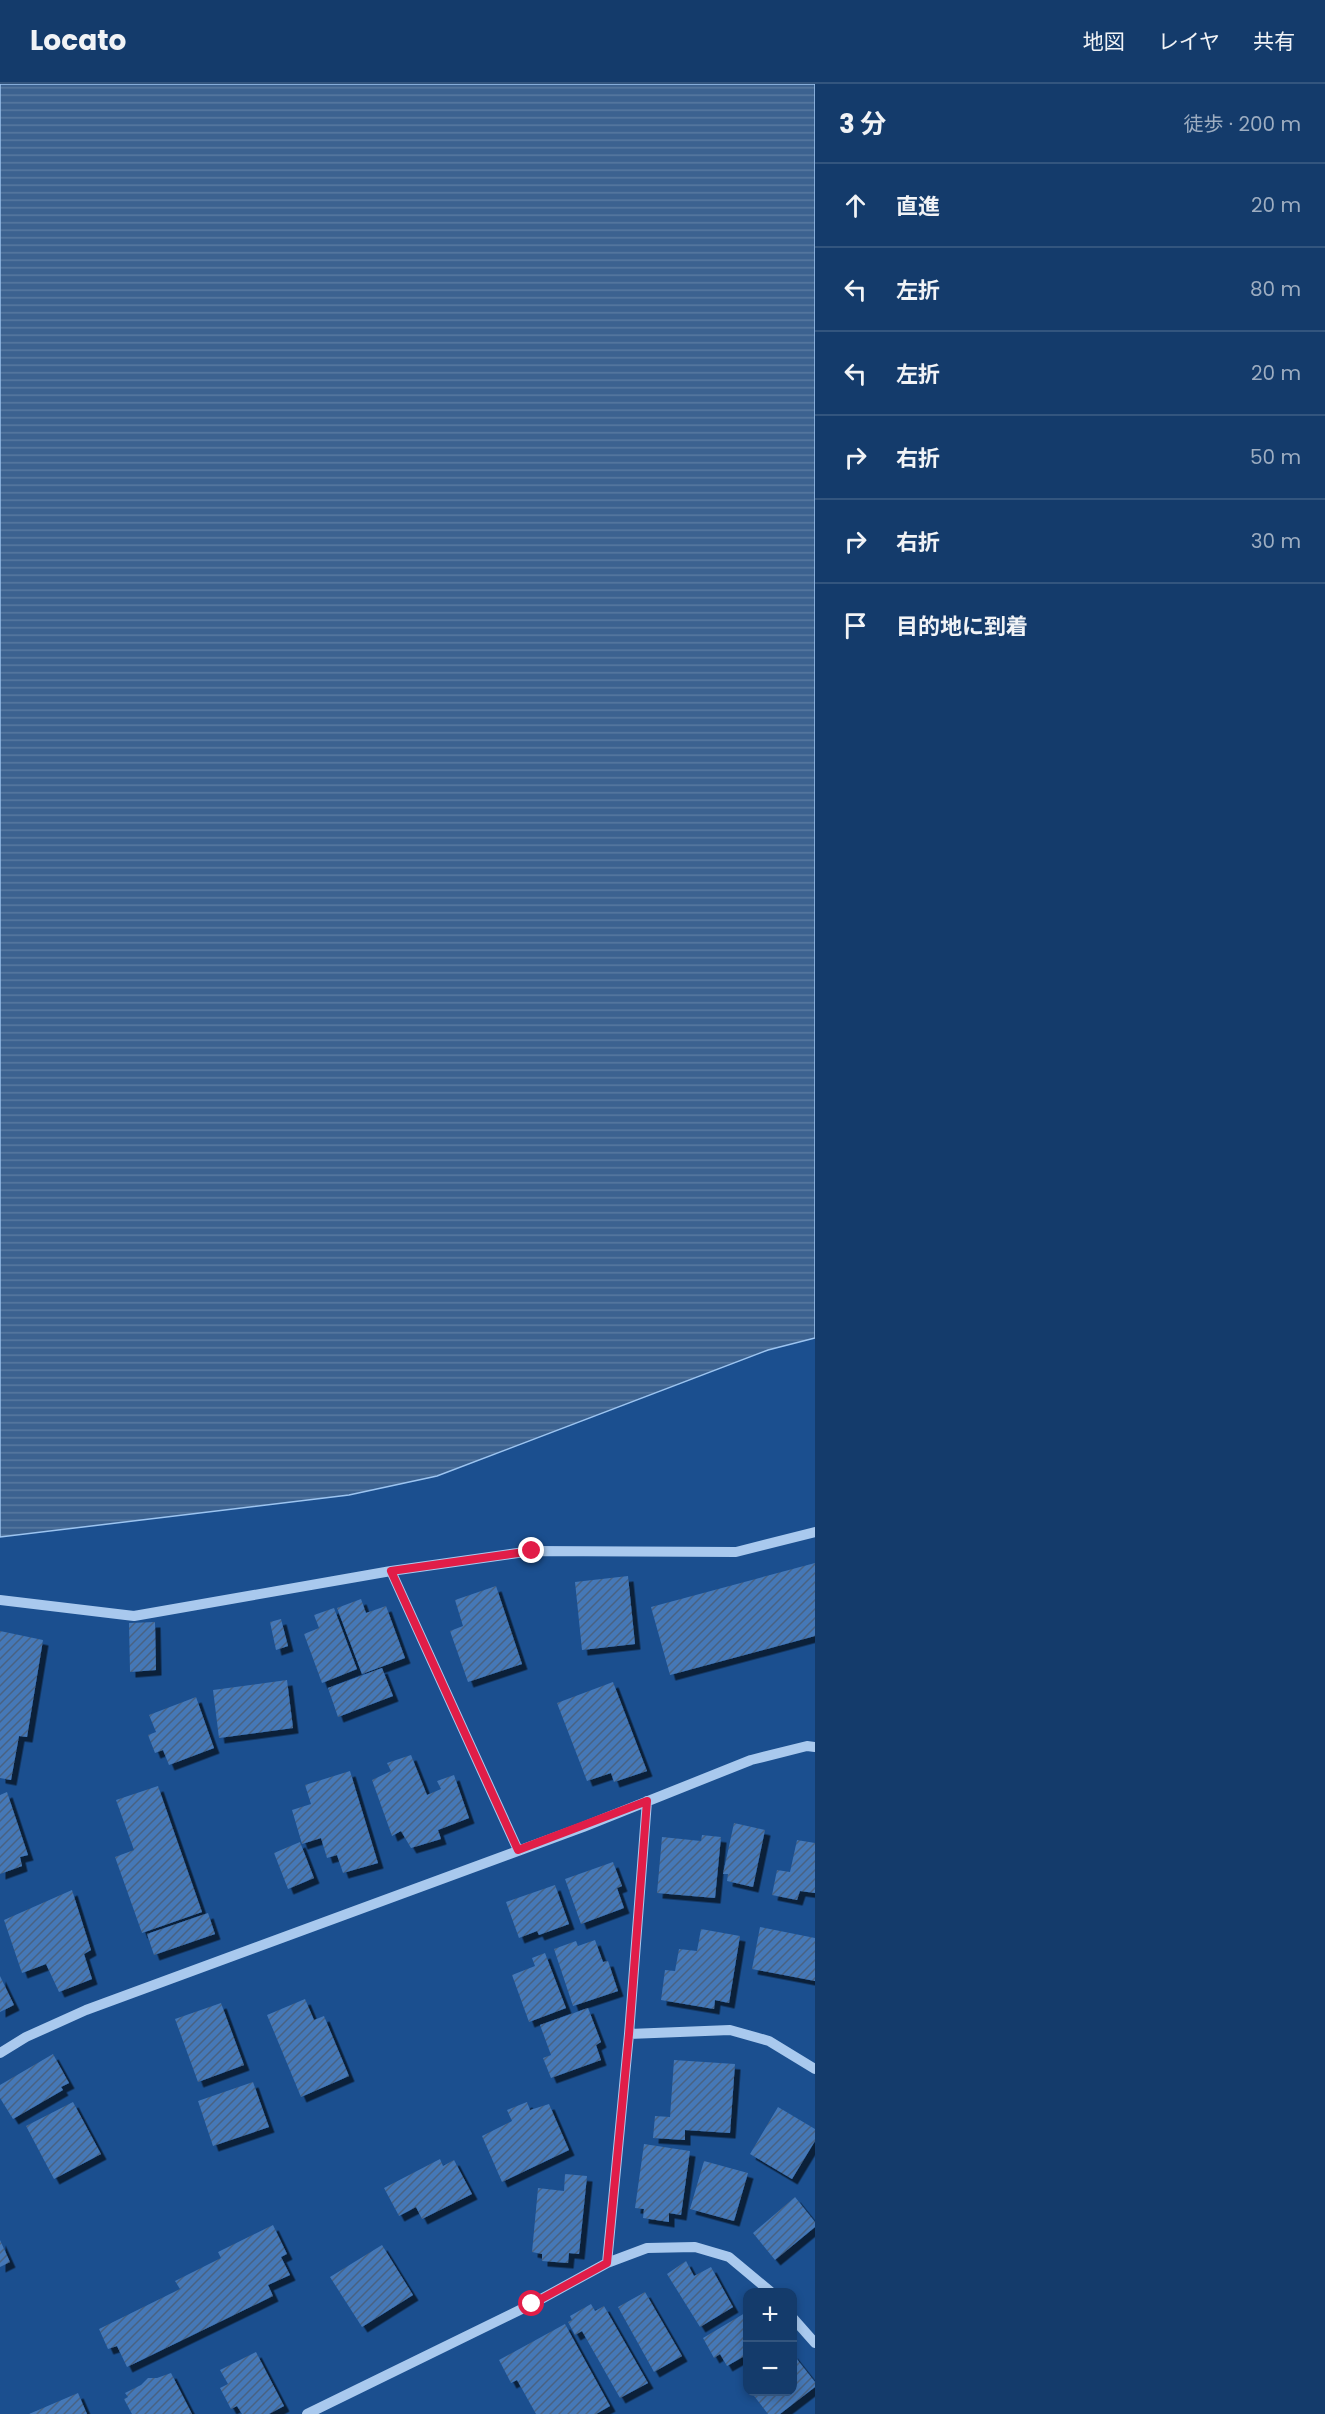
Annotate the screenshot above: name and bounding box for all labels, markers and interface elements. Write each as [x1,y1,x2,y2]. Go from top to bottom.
text: Locato [30,21,126,60]
text: 地図 [1083,27,1125,56]
text: レイヤ [1158,27,1220,56]
text: 共有 [1253,27,1295,56]
text: 3 分 [839,106,886,142]
text: 徒歩 · 200 m [1184,110,1301,138]
icon: ahead [839,189,872,222]
text: 直進 [896,191,940,222]
text: 20 m [1251,191,1301,219]
icon: left [839,273,872,306]
text: 左折 [896,275,940,306]
text: 80 m [1250,275,1301,303]
icon: left [839,357,872,390]
text: 左折 [896,359,940,390]
text: 20 m [1251,359,1301,387]
icon: right [839,441,872,474]
text: 右折 [896,443,940,474]
text: 50 m [1250,443,1301,471]
icon: right [839,525,872,558]
text: 右折 [896,527,940,558]
text: 30 m [1251,527,1301,555]
icon: arrive [839,609,872,642]
text: 目的地に到着 [896,611,1028,642]
route end [518,1537,544,1563]
map controls [743,2288,797,2396]
button: + [743,2288,797,2342]
route start [518,2290,544,2316]
button: − [743,2342,797,2396]

